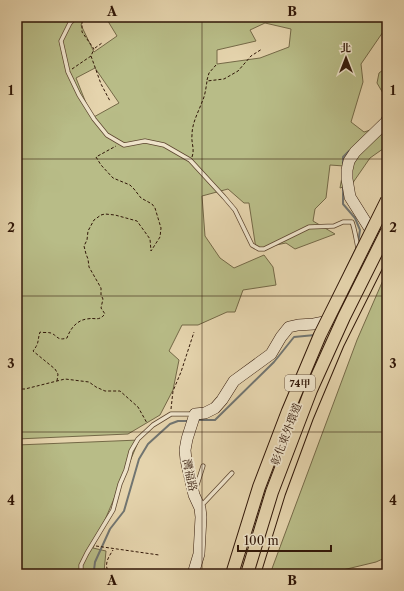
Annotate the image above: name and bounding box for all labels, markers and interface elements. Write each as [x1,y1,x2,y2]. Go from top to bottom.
text: A [106,3,118,19]
text: B [287,3,297,19]
north arrow [326,38,366,78]
text: 北 [341,41,352,55]
text: 1 [8,82,14,98]
text: 1 [390,82,396,98]
text: 2 [7,219,15,235]
text: 2 [389,219,397,235]
text: 3 [7,355,15,371]
text: 3 [389,355,397,371]
road number: 74甲 [285,375,315,391]
street label: 彰化東外環道 [268,401,304,467]
street label: 灣福路 [180,457,200,493]
text: 4 [7,492,15,508]
text: 4 [389,492,397,508]
scale bar [238,527,331,553]
text: 100 m [244,533,279,548]
text: A [106,572,118,588]
text: B [287,572,297,588]

